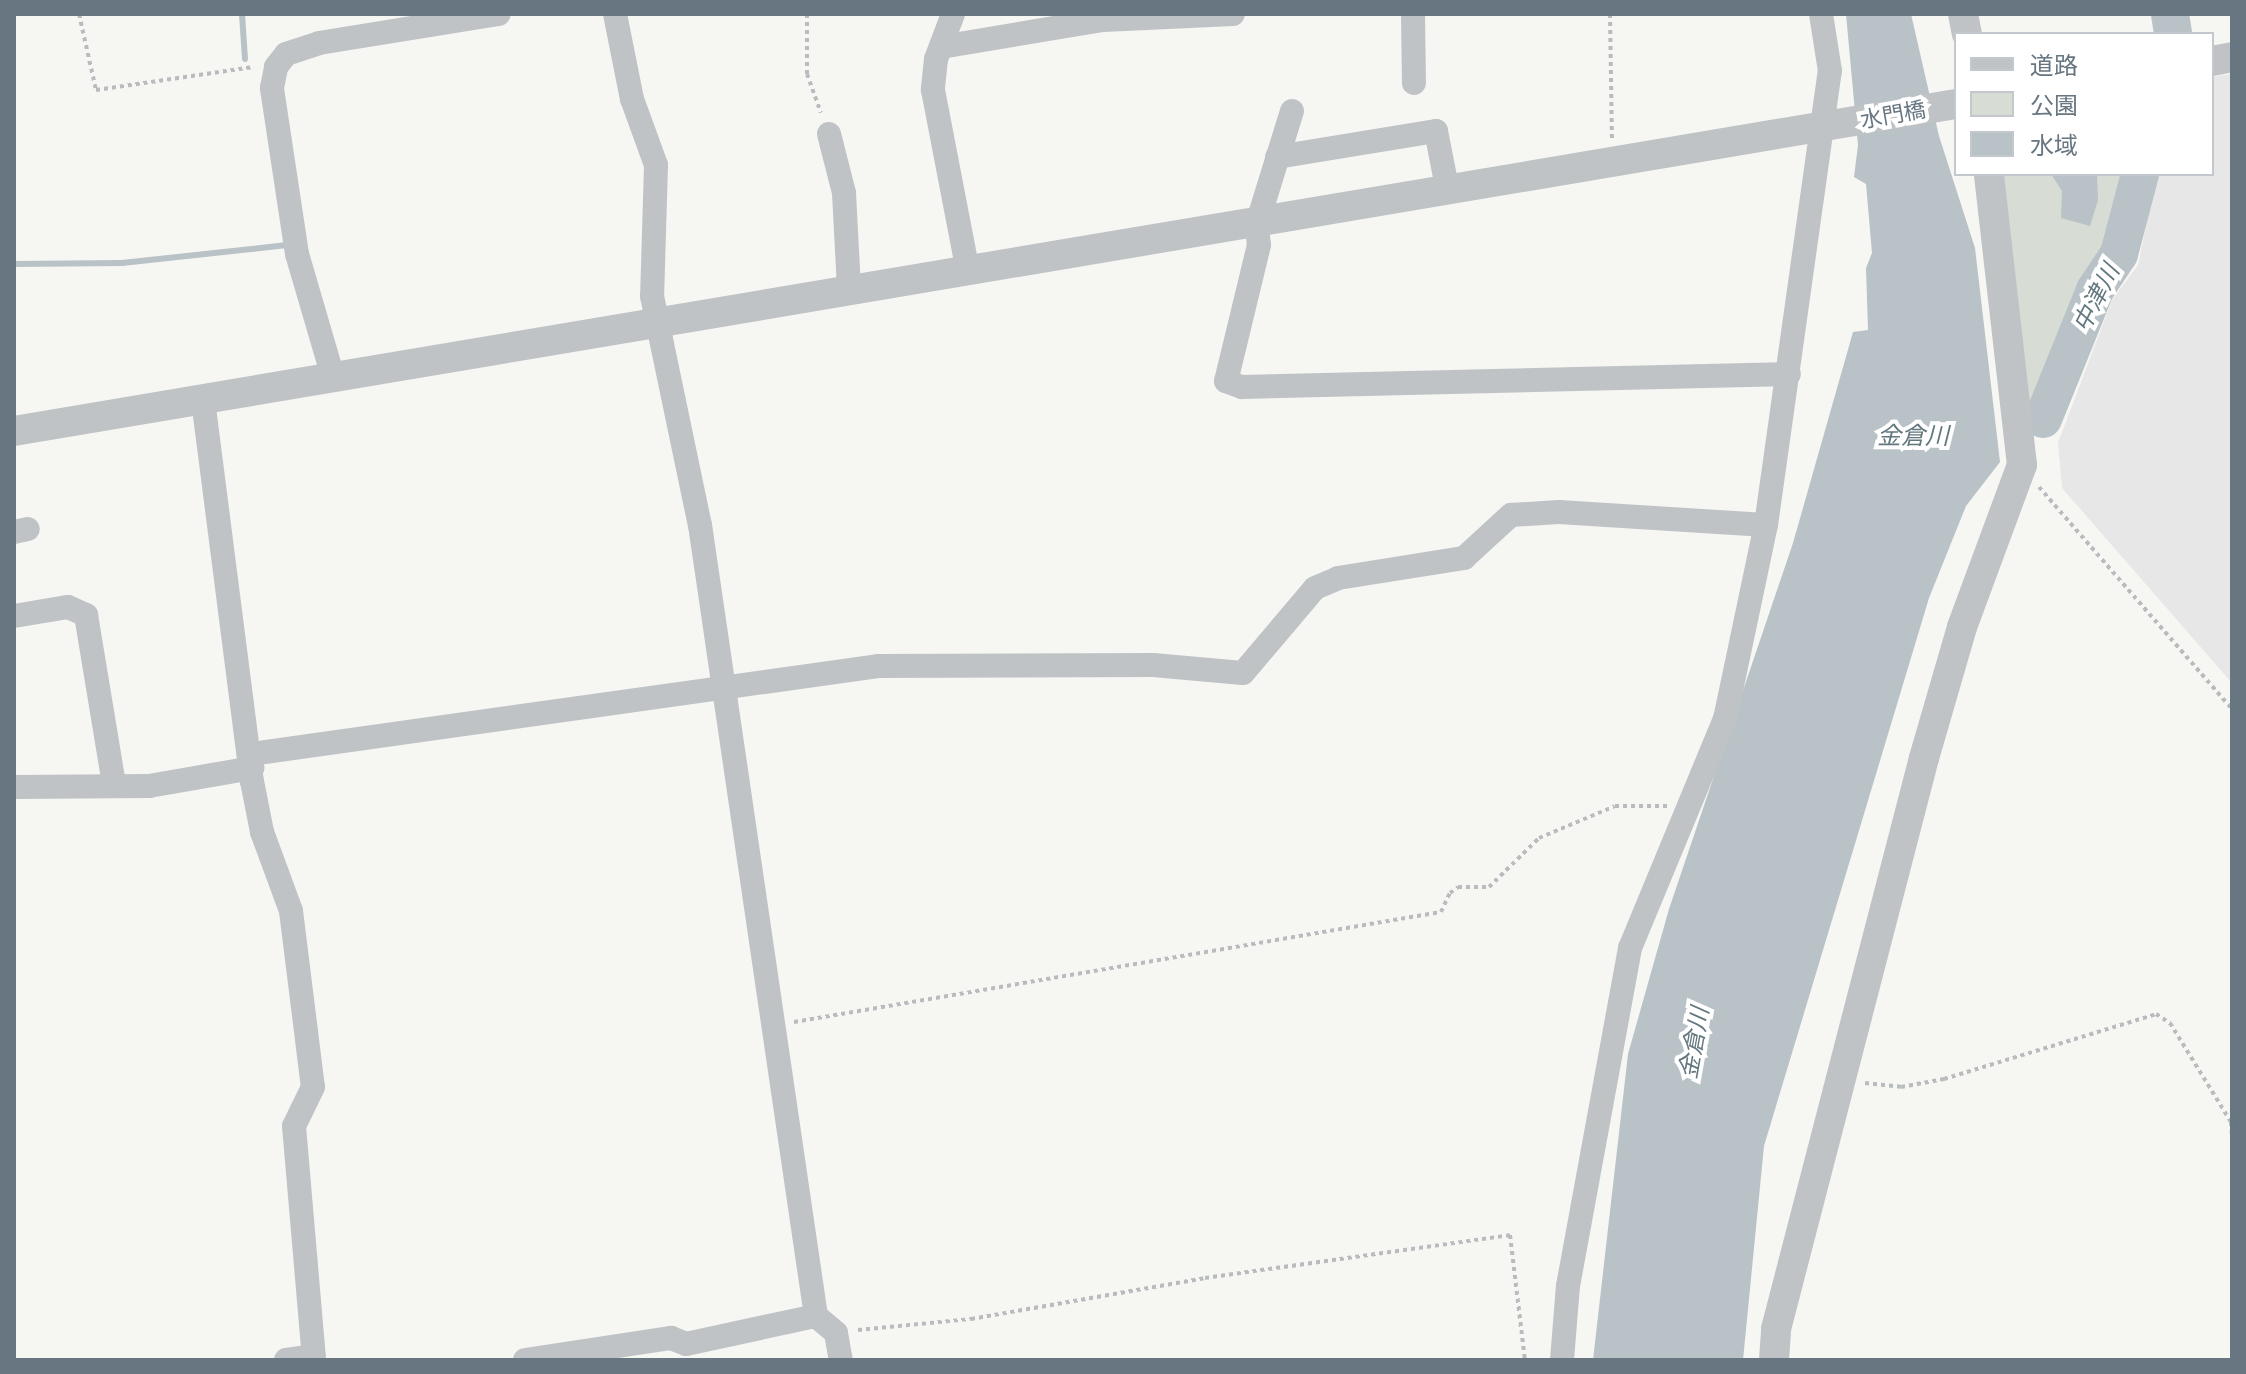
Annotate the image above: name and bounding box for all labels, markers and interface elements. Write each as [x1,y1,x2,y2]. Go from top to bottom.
legend [1954,32,2214,176]
text: 道路 [2030,49,2078,82]
text: 公園 [2030,89,2078,122]
street label: 水門橋 [1858,96,1928,134]
text: 水域 [2030,129,2078,162]
water label: 中津川 [2067,259,2125,337]
water label: 金倉川 [1877,422,1949,450]
water label: 金倉川 [1674,1005,1714,1081]

